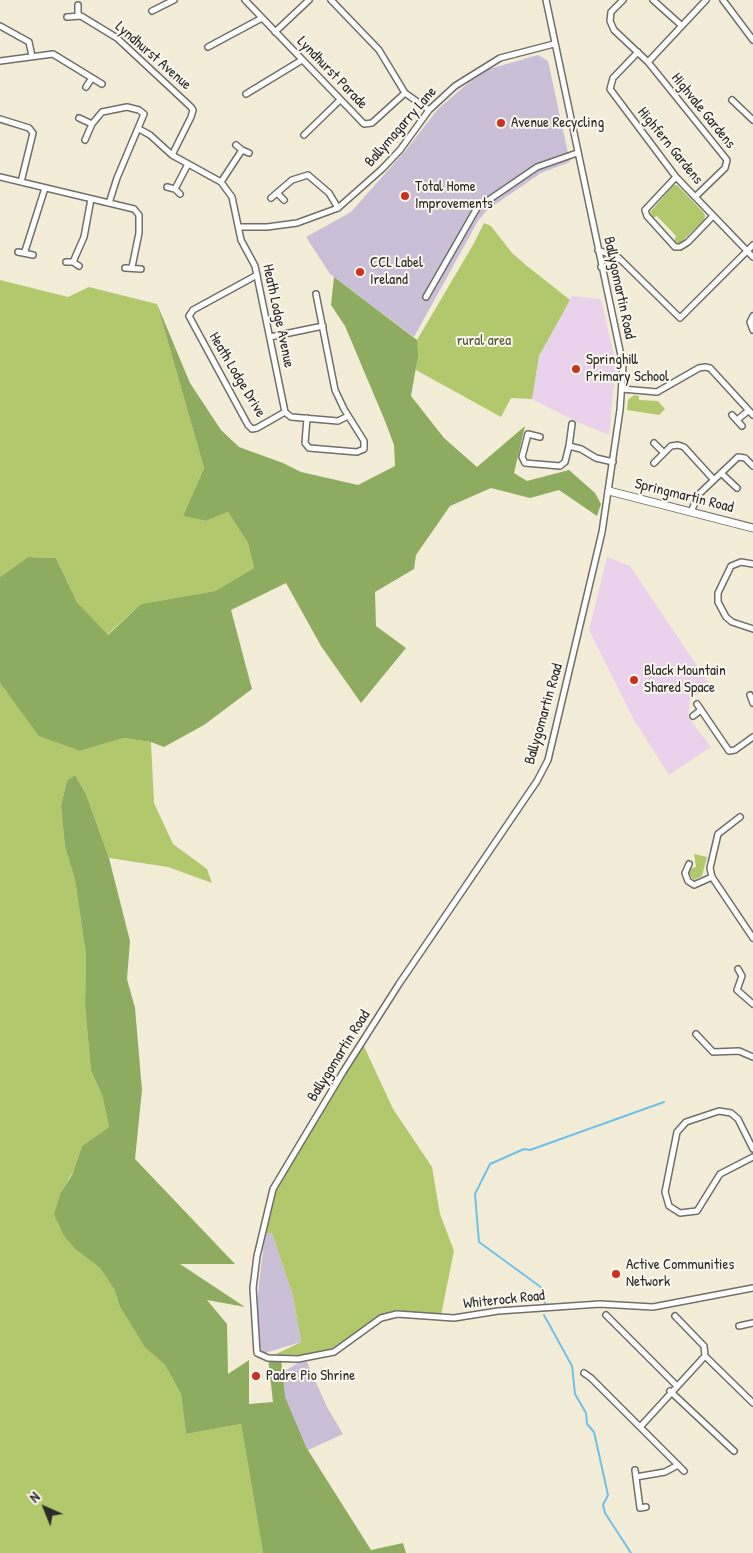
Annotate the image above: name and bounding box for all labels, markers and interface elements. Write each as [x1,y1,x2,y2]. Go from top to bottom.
street label: Lyndhurst Avenue [111,18,195,94]
street label: Lyndhurst Parade [293,33,371,113]
street label: Highvale Gardens [667,70,739,152]
street label: Ballymagarry Lane [361,83,441,171]
street label: Highfern Gardens [633,104,707,188]
place label: Avenue Recycling [511,114,604,132]
marker: Avenue Recycling [495,117,507,129]
place label: Total Home Improvements [415,178,493,213]
marker: Total Home Improvements [399,190,411,202]
street label: Ballygomartin Road [599,235,639,341]
place label: CCL Label Ireland [370,254,423,289]
street label: Heath Lodge Avenue [258,263,298,369]
marker: CCL Label Ireland [354,266,366,278]
street label: Heath Lodge Drive [205,329,269,421]
park label: rural area [457,332,511,350]
place label: Springhill Primary School [586,351,669,386]
marker: Springhill Primary School [570,363,582,375]
street label: Springmartin Road [633,475,735,517]
street label: Ballygomartin Road [521,661,567,767]
place label: Black Mountain Shared Space [644,662,726,697]
marker: Black Mountain Shared Space [628,674,640,686]
street label: Ballygomartin Road [304,1007,374,1105]
place label: Active Communities Network [626,1256,734,1291]
marker: Active Communities Network [610,1268,622,1280]
street label: Whiterock Road [462,1287,546,1313]
place label: Padre Pio Shrine [266,1367,355,1385]
marker: Padre Pio Shrine [250,1370,262,1382]
north arrow [20,1483,70,1533]
text: N [25,1487,44,1506]

